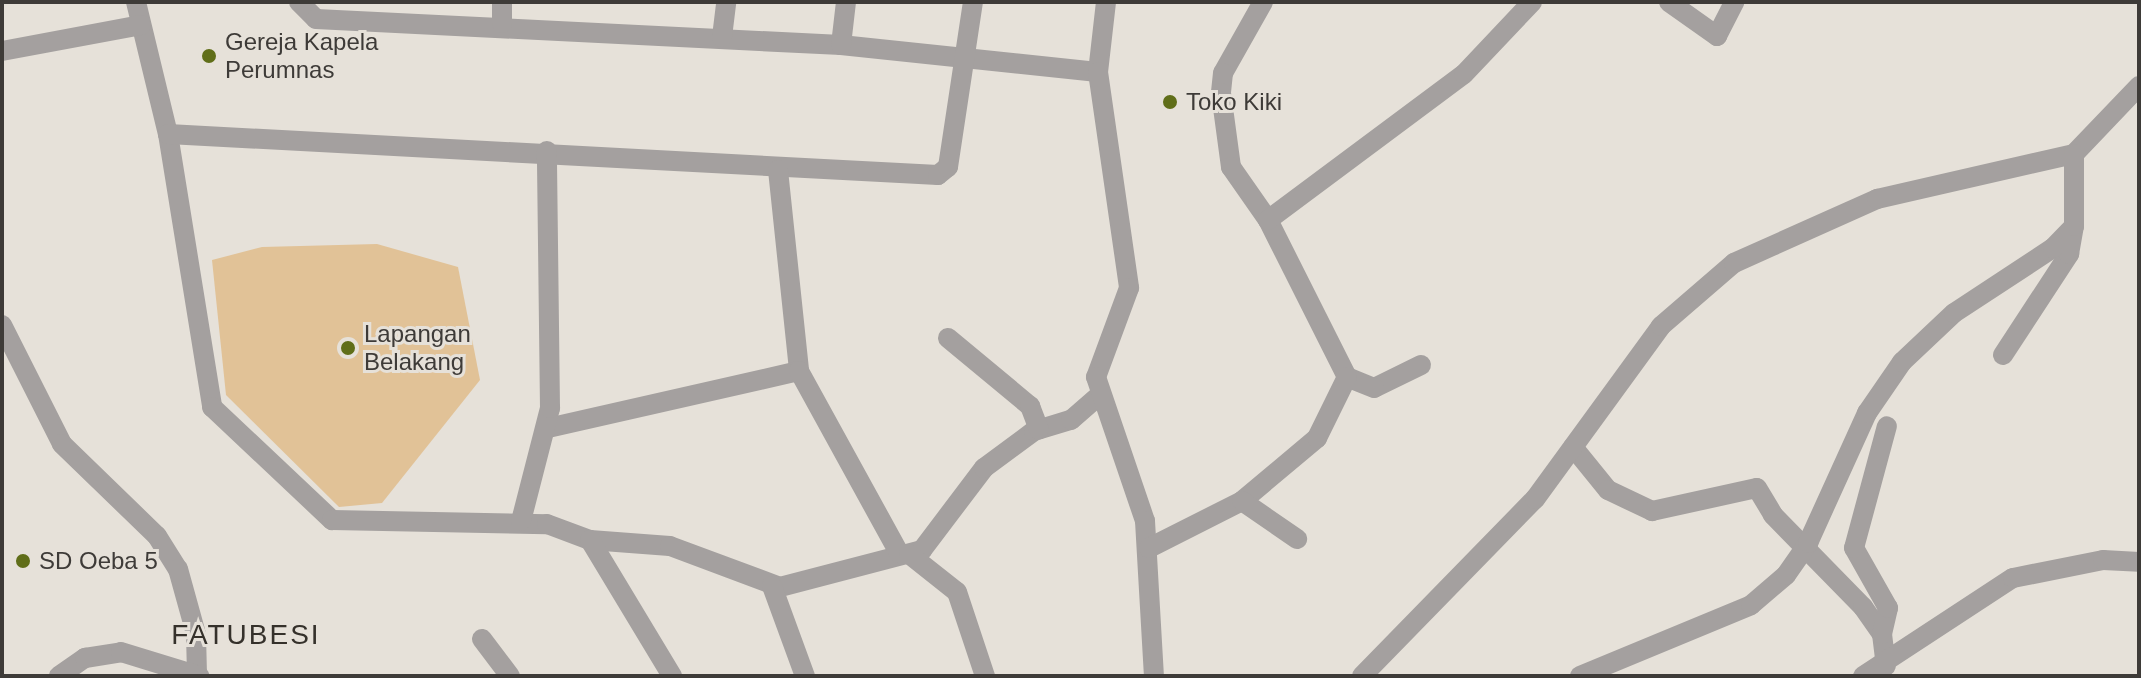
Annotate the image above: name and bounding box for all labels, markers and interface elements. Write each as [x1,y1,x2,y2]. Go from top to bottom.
place label: Gereja Kapela Perumnas [225,28,378,84]
marker: Gereja Kapela Perumnas [200,47,218,65]
place label: Toko Kiki [1186,88,1282,116]
marker: Toko Kiki [1161,93,1179,111]
place label: Lapangan Belakang [364,320,471,376]
marker: Lapangan Belakang [339,339,357,357]
place label: SD Oeba 5 [39,547,158,575]
marker: SD Oeba 5 [14,552,32,570]
district label: FATUBESI [171,618,321,652]

